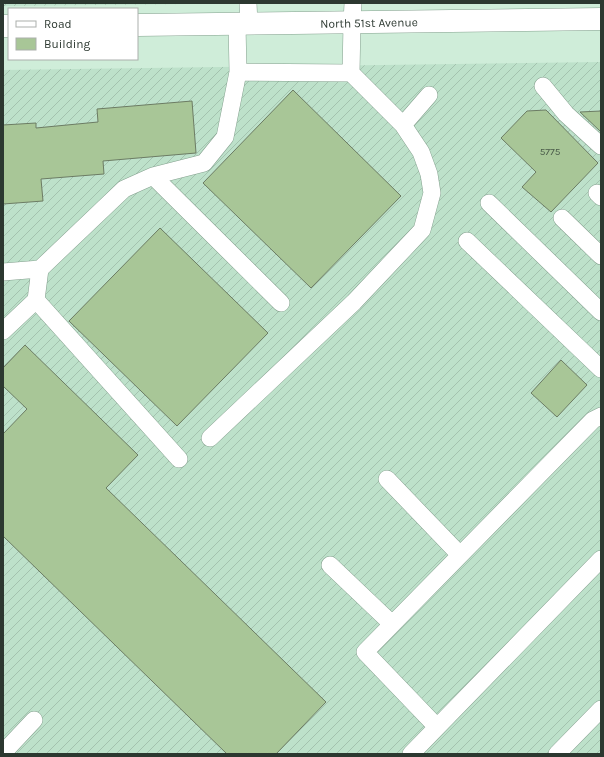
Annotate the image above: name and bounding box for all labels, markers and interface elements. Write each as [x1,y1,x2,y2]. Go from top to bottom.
legend [8,8,138,60]
street label: North 51st Avenue [320,15,418,31]
text: Road [44,17,72,31]
text: Building [44,37,91,51]
house number: 5775 [540,146,561,158]

